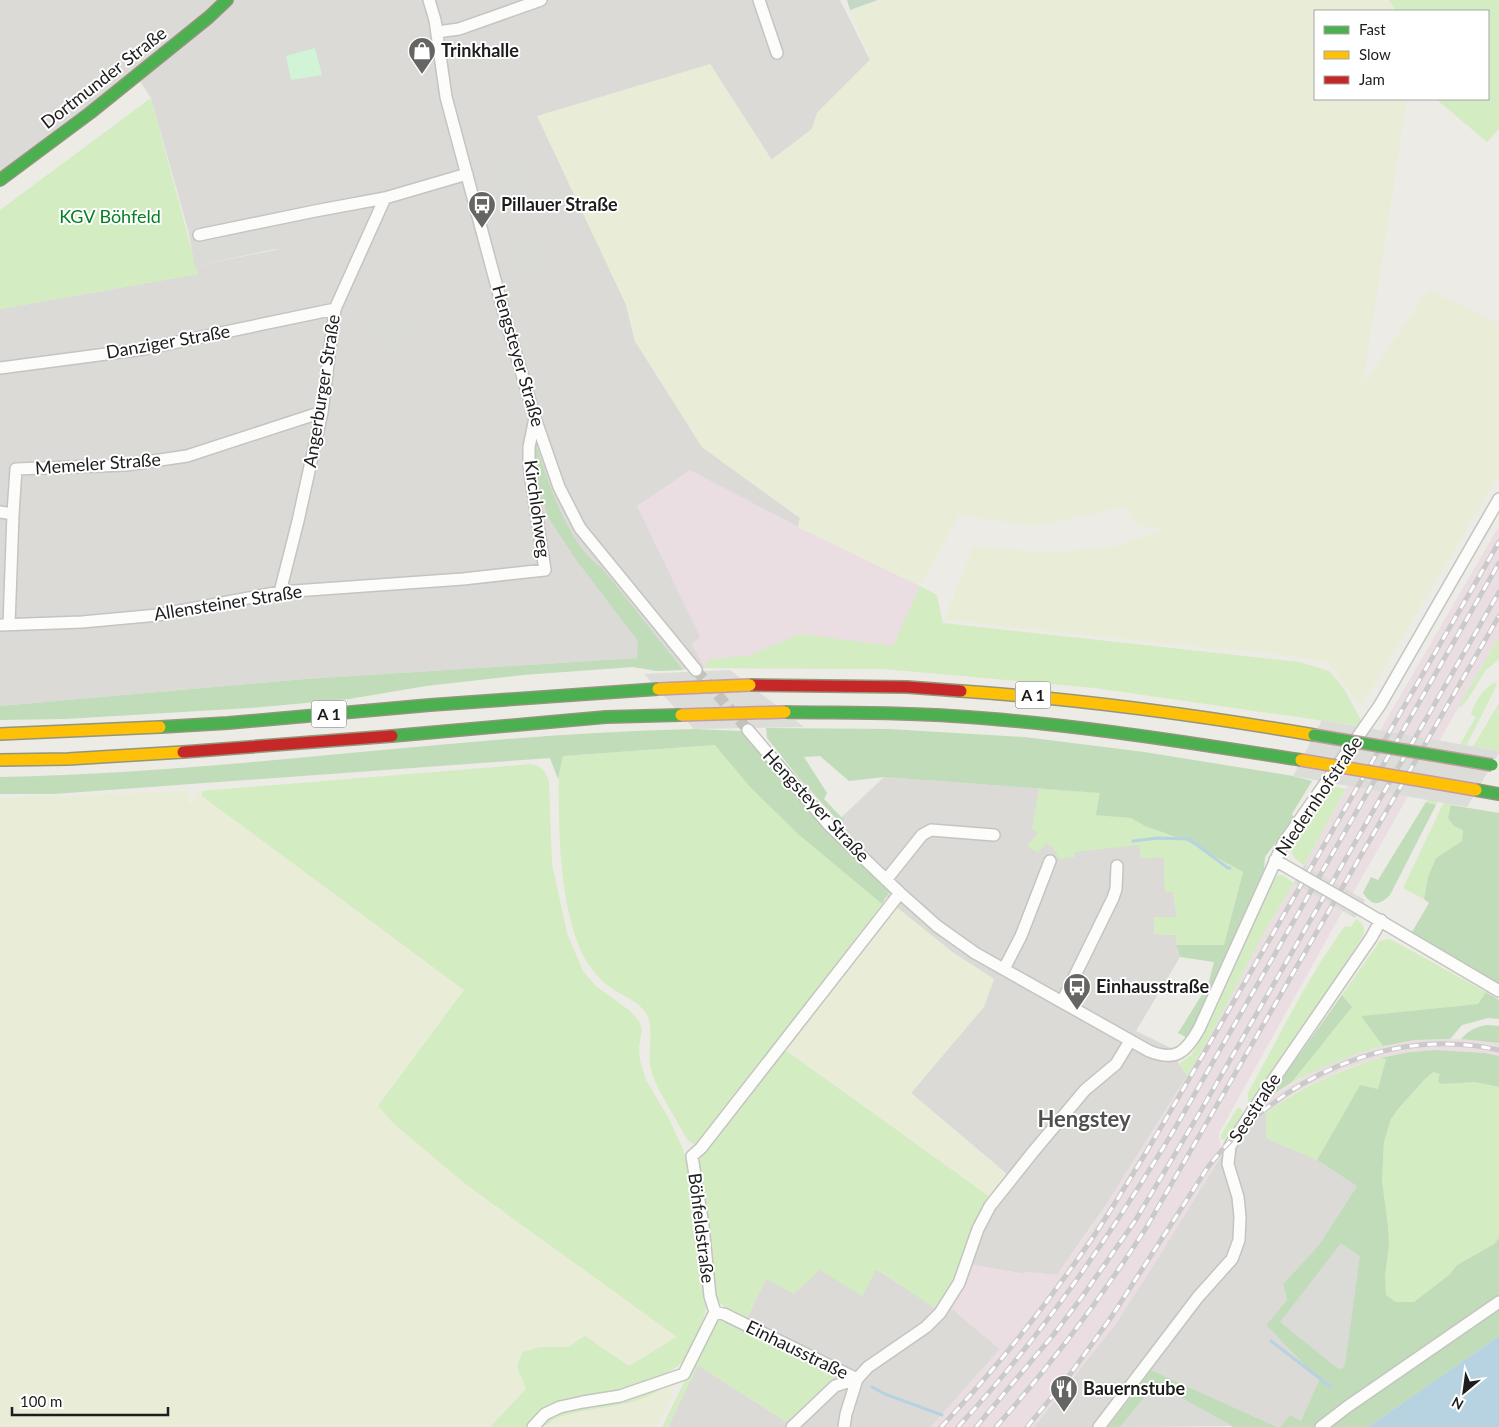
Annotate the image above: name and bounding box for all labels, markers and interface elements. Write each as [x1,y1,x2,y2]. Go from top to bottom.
legend [1314,10,1489,100]
text: Fast [1359,20,1386,38]
street label: Dortmunder Straße [36,21,170,133]
shop icon: Trinkhalle [407,36,437,75]
place label: Trinkhalle [441,39,519,61]
text: Slow [1359,45,1391,63]
text: Jam [1359,70,1385,88]
bus stop icon: Pillauer Straße [467,190,497,229]
place label: Pillauer Straße [501,193,618,215]
park label: KGV Böhfeld [59,205,161,227]
street label: Hengsteyer Straße [488,282,550,429]
street label: Angerburger Straße [298,313,344,469]
street label: Danziger Straße [104,319,232,363]
street label: Memeler Straße [34,448,161,478]
street label: Kirchlohweg [520,459,556,559]
street label: Allensteiner Straße [152,579,303,625]
road number: A 1 [1016,682,1050,708]
road number: A 1 [312,701,346,728]
street label: Niedernhofstraße [1270,731,1366,859]
street label: Hengsteyer Straße [759,744,875,866]
bus stop icon: Einhausstraße [1062,972,1092,1011]
place label: Einhausstraße [1096,975,1210,997]
street label: Seestraße [1224,1069,1285,1146]
district label: Hengstey [1037,1105,1131,1132]
street label: Böhfeldstraße [684,1171,720,1284]
street label: Einhausstraße [743,1315,852,1383]
north arrow [1439,1367,1489,1417]
restaurant icon: Bauernstube [1049,1374,1079,1413]
place label: Bauernstube [1083,1377,1185,1399]
scale bar [12,1384,169,1416]
text: 100 m [20,1392,62,1410]
text: N [1449,1394,1466,1414]

